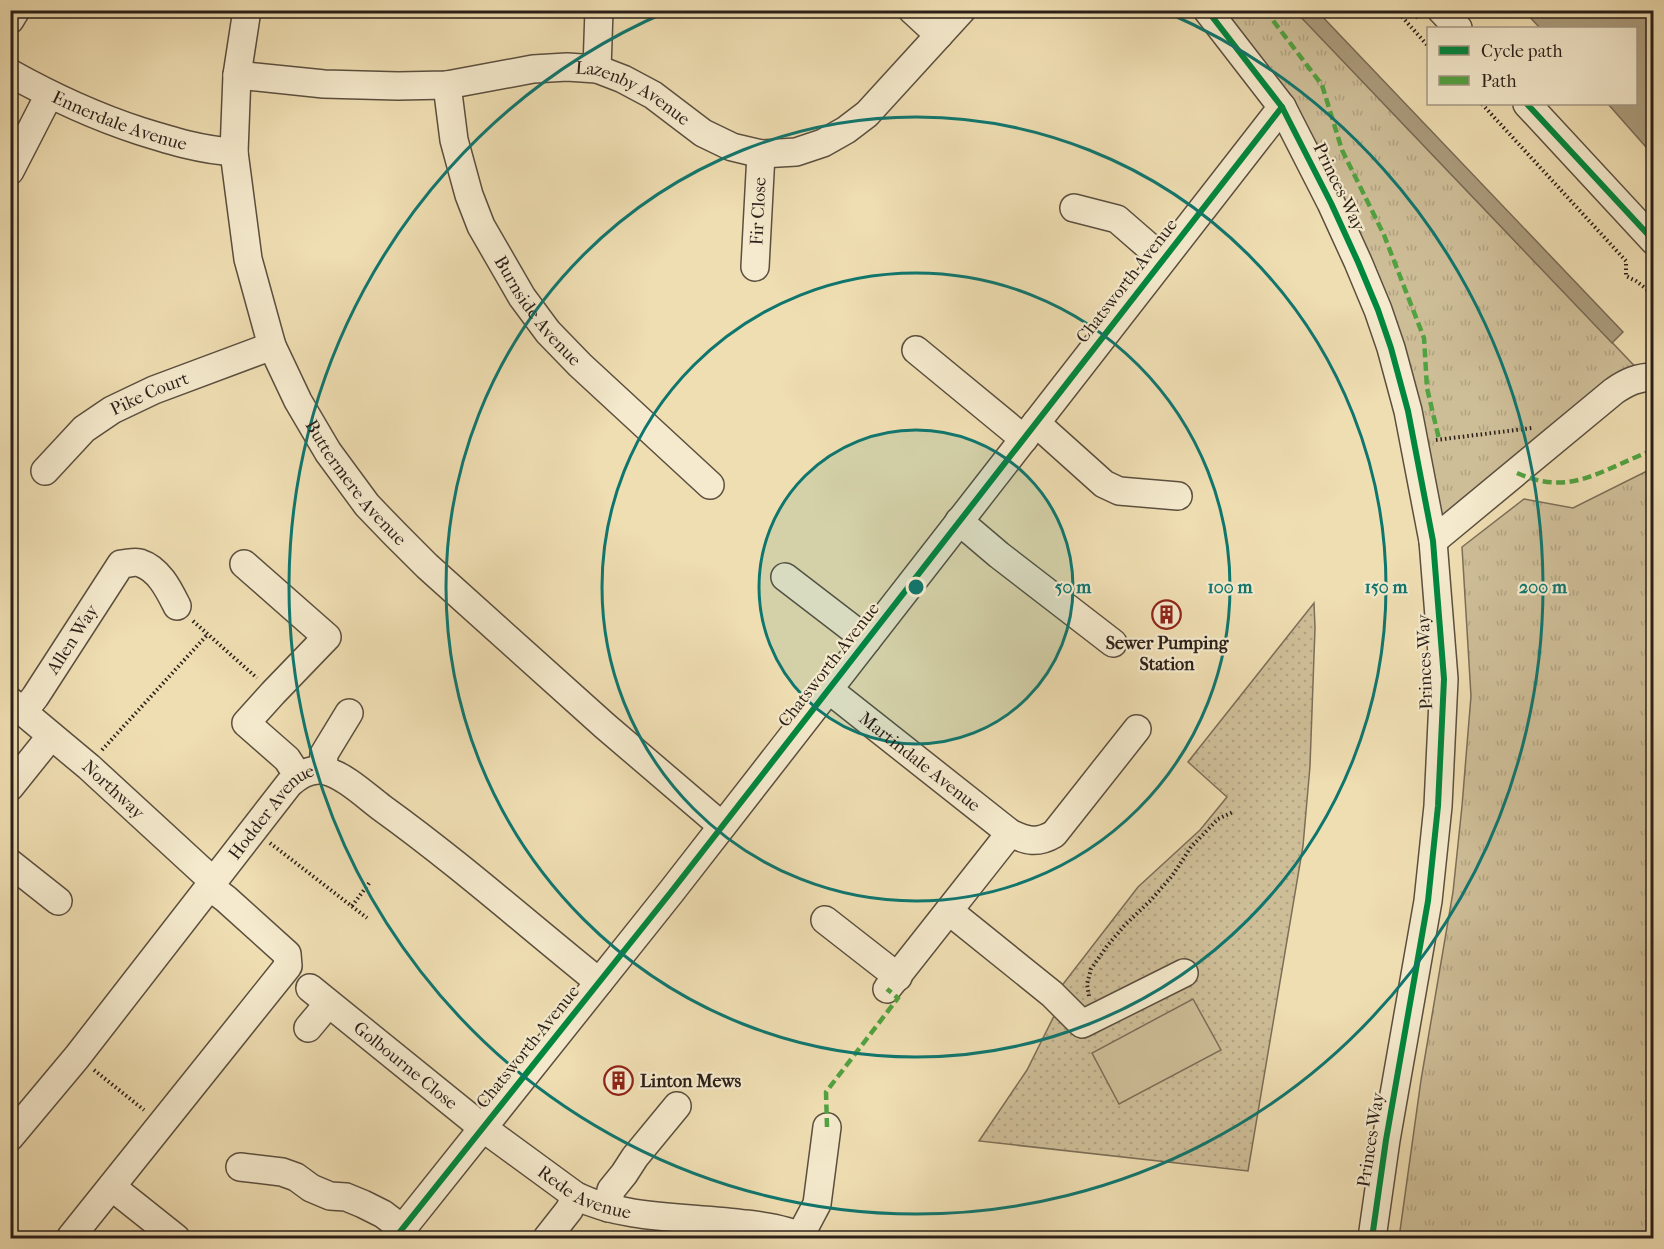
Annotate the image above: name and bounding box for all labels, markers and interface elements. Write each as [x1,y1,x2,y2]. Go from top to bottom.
legend [1427,27,1637,105]
text: Cycle path [1481,41,1562,62]
street label: Lazenby Avenue [575,57,694,130]
text: Path [1481,71,1517,92]
street label: Ennerdale Avenue [49,86,189,155]
street label: Princes Way [1309,139,1370,236]
street label: Fir Close [746,176,770,246]
street label: Chatsworth Avenue [1072,215,1182,347]
street label: Burnside Avenue [490,252,586,370]
street label: Pike Court [107,367,192,420]
street label: Buttermere Avenue [301,416,411,550]
centre of rings [906,577,926,597]
text: 50 m [1055,577,1092,598]
text: 100 m [1207,577,1254,598]
text: 150 m [1365,577,1408,598]
text: 200 m [1519,577,1568,598]
building icon: Sewer Pumping Station [1151,598,1183,630]
street label: Allen Way [42,599,103,679]
street label: Chatsworth Avenue [774,599,884,731]
street label: Princes Way [1413,612,1437,710]
place label: Sewer Pumping Station [1106,633,1230,675]
street label: Martindale Avenue [855,707,985,816]
street label: Northway [78,756,150,824]
street label: Hodder Avenue [224,760,317,864]
street label: Chatsworth Avenue [472,981,584,1113]
street label: Golbourne Close [349,1017,462,1114]
building icon: Linton Mews [603,1065,635,1097]
place label: Linton Mews [640,1071,742,1092]
street label: Princes Way [1353,1090,1389,1189]
street label: Rede Avenue [533,1161,633,1223]

